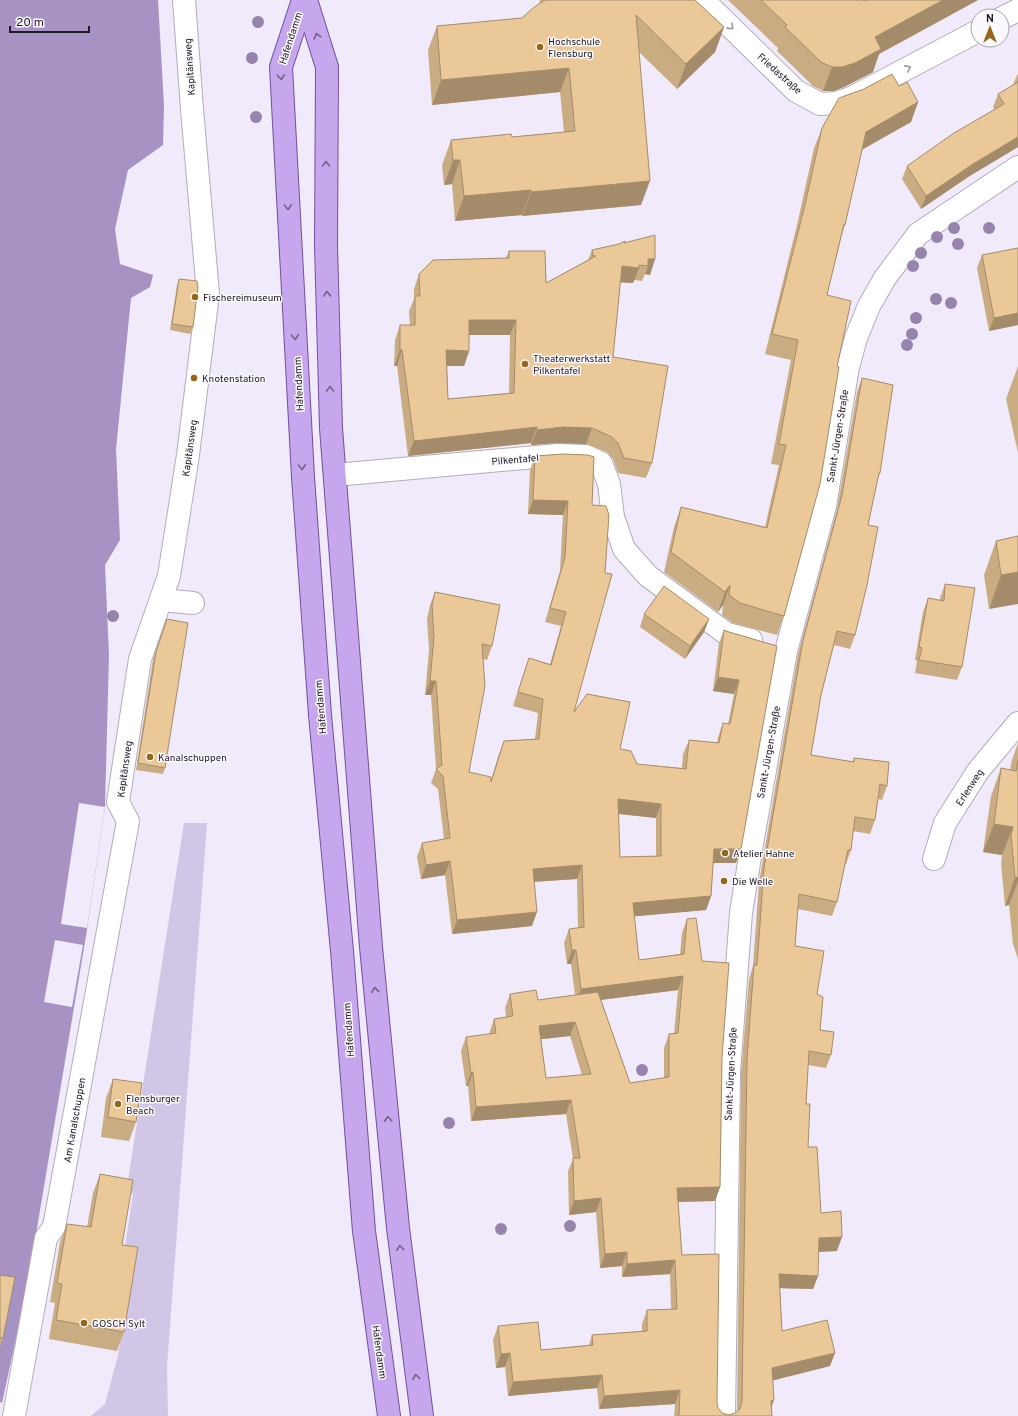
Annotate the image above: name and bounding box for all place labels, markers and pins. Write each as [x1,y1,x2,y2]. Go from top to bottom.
place label: Hochschule Flensburg [548,36,600,61]
marker: Hochschule Flensburg [535,42,545,52]
marker: Fischereimuseum [190,292,200,302]
place label: Fischereimuseum [203,292,282,305]
place label: Theaterwerkstatt Pilkentafel [533,353,611,378]
marker: Theaterwerkstatt Pilkentafel [520,359,530,369]
marker: Knotenstation [189,373,199,383]
place label: Knotenstation [202,373,265,386]
marker: Kanalschuppen [145,752,155,762]
place label: Kanalschuppen [158,752,227,765]
marker: Atelier Hahne [720,848,730,858]
place label: Atelier Hahne [733,848,794,861]
marker: Die Welle [719,876,729,886]
place label: Die Welle [732,876,773,889]
place label: Flensburger Beach [126,1093,180,1118]
marker: Flensburger Beach [113,1099,123,1109]
marker: GOSCH Sylt [79,1318,89,1328]
place label: GOSCH Sylt [92,1318,146,1331]

